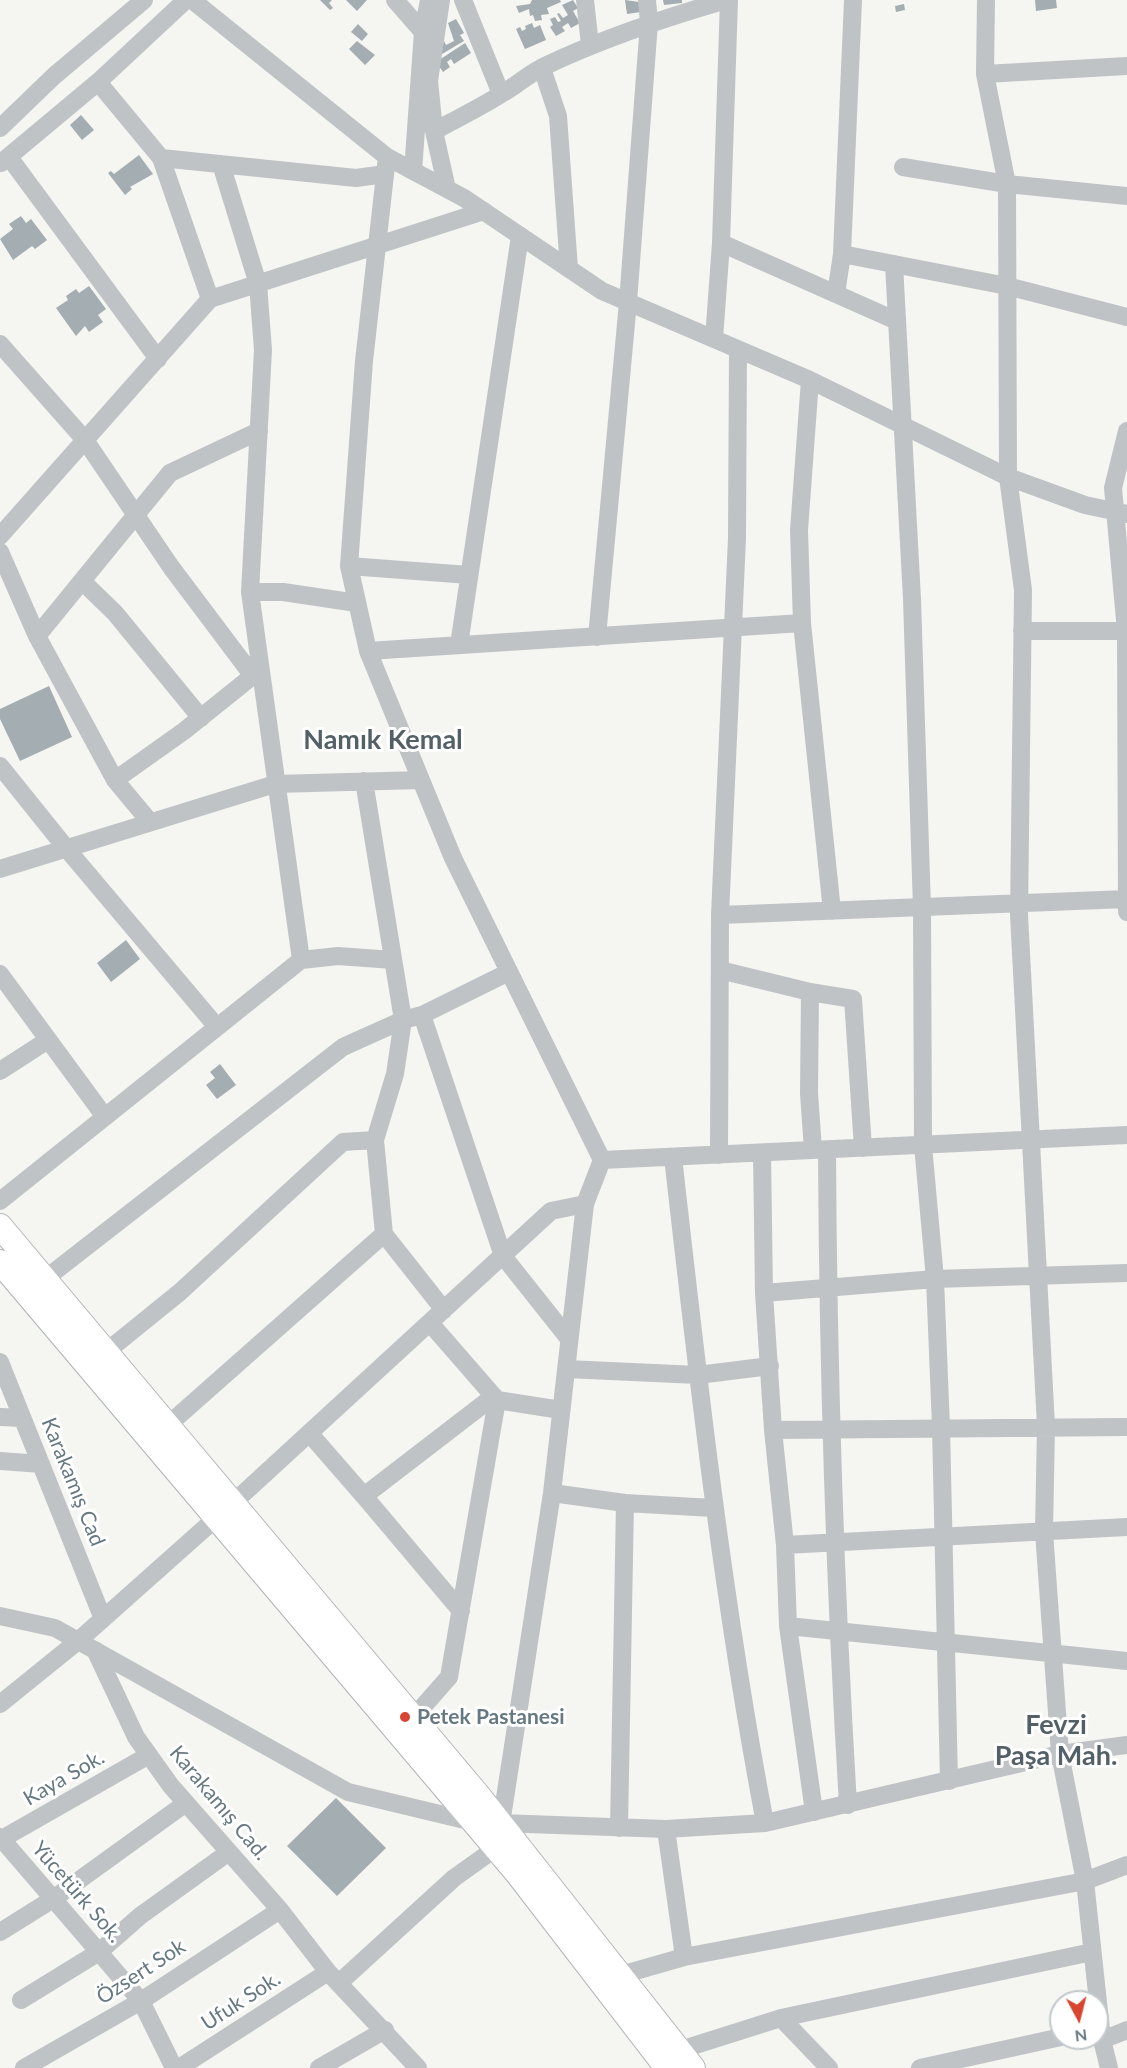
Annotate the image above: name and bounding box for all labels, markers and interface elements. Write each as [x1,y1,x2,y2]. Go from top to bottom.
district label: Namık Kemal [303,724,463,756]
street label: Karakamış Cad [36,1414,110,1550]
place label: Petek Pastanesi [417,1704,565,1730]
district label: Fevzi Paşa Mah. [995,1709,1117,1772]
marker: Petek Pastanesi [398,1710,412,1724]
street label: Karakamış Cad. [164,1741,274,1865]
street label: Kaya Sok. [19,1745,109,1811]
street label: Yücetürk Sok. [26,1836,128,1948]
street label: Özsert Sok [92,1934,190,2010]
street label: Ufuk Sok. [197,1966,285,2036]
north arrow [1049,1990,1109,2050]
text: N [1074,2026,1088,2047]

